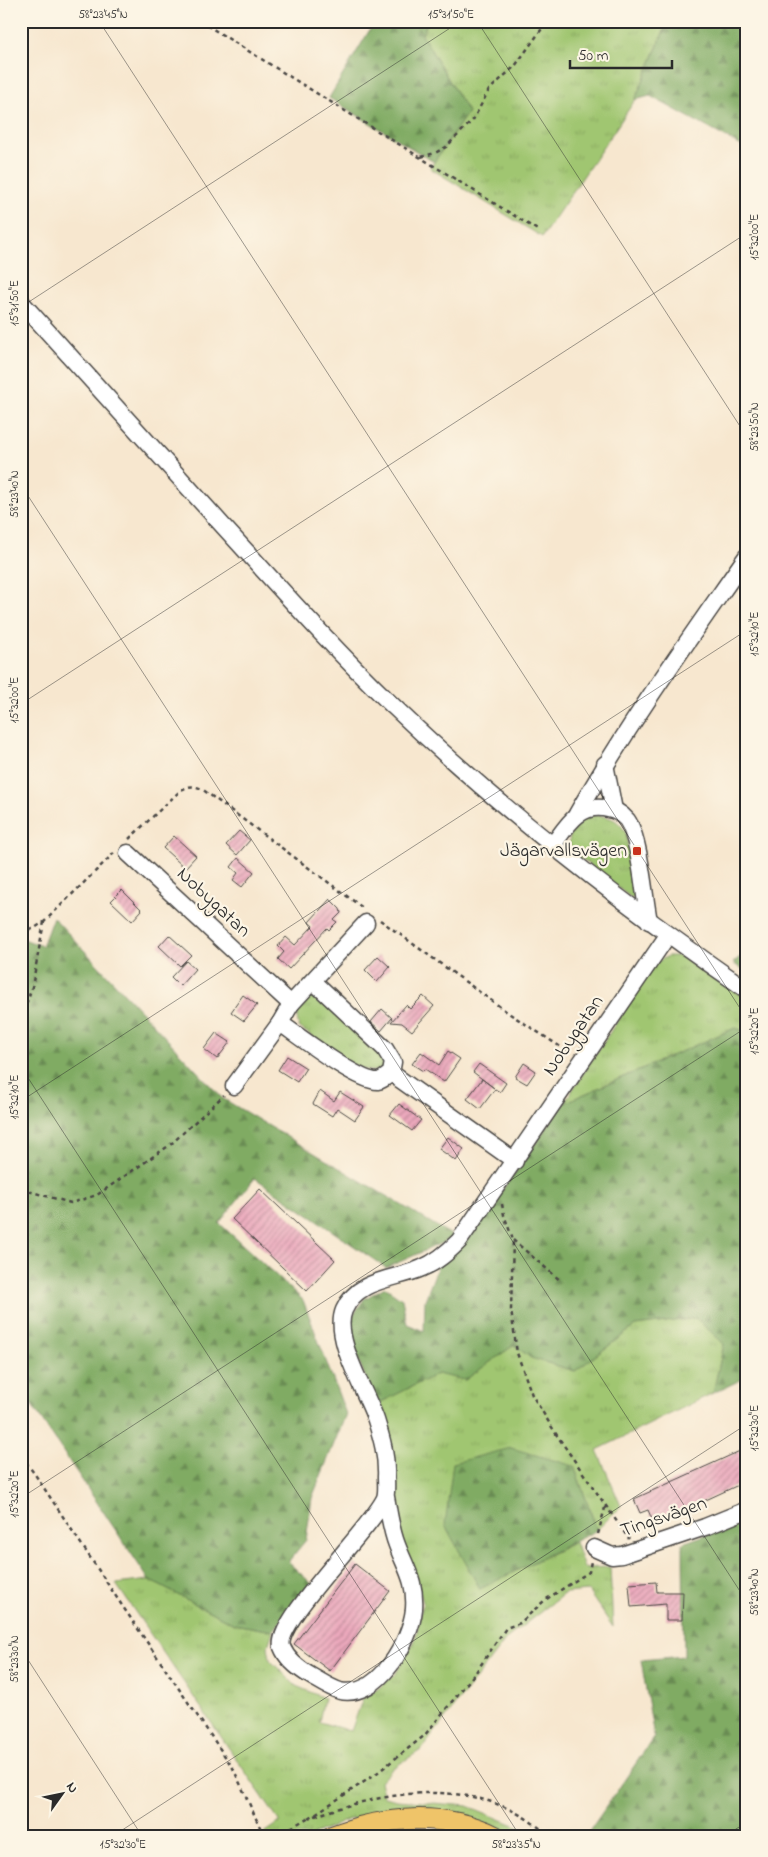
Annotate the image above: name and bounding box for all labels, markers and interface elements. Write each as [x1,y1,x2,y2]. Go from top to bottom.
text: 58°23'45"N [78,6,128,24]
text: 15°31'50"E [428,6,474,24]
scale bar [570,38,673,70]
text: 50 m [578,45,609,67]
text: 15°32'00"E [746,214,764,260]
text: 15°31'50"E [6,280,24,326]
text: 58°23'50"N [746,402,764,452]
text: 58°23'40"N [6,470,24,518]
text: 15°32'10"E [746,611,764,657]
text: 15°32'00"E [6,677,24,723]
place label: Jägarvallsvägen [500,837,627,867]
marker: Jägarvallsvägen [631,845,643,857]
street label: Nobygatan [169,861,257,946]
street label: Nobygatan [536,990,613,1083]
text: 15°32'20"E [746,1007,764,1055]
text: 15°32'10"E [6,1074,24,1120]
text: 15°32'30"E [746,1405,764,1451]
text: 15°32'20"E [6,1470,24,1518]
street label: Tingsvägen [617,1490,712,1547]
text: 58°23'40"N [746,1568,764,1616]
text: 58°23'30"N [6,1635,24,1683]
north arrow [38,1770,88,1820]
text: N [60,1778,83,1797]
text: 15°32'30"E [100,1836,146,1854]
text: 58°23'35"N [491,1836,541,1854]

